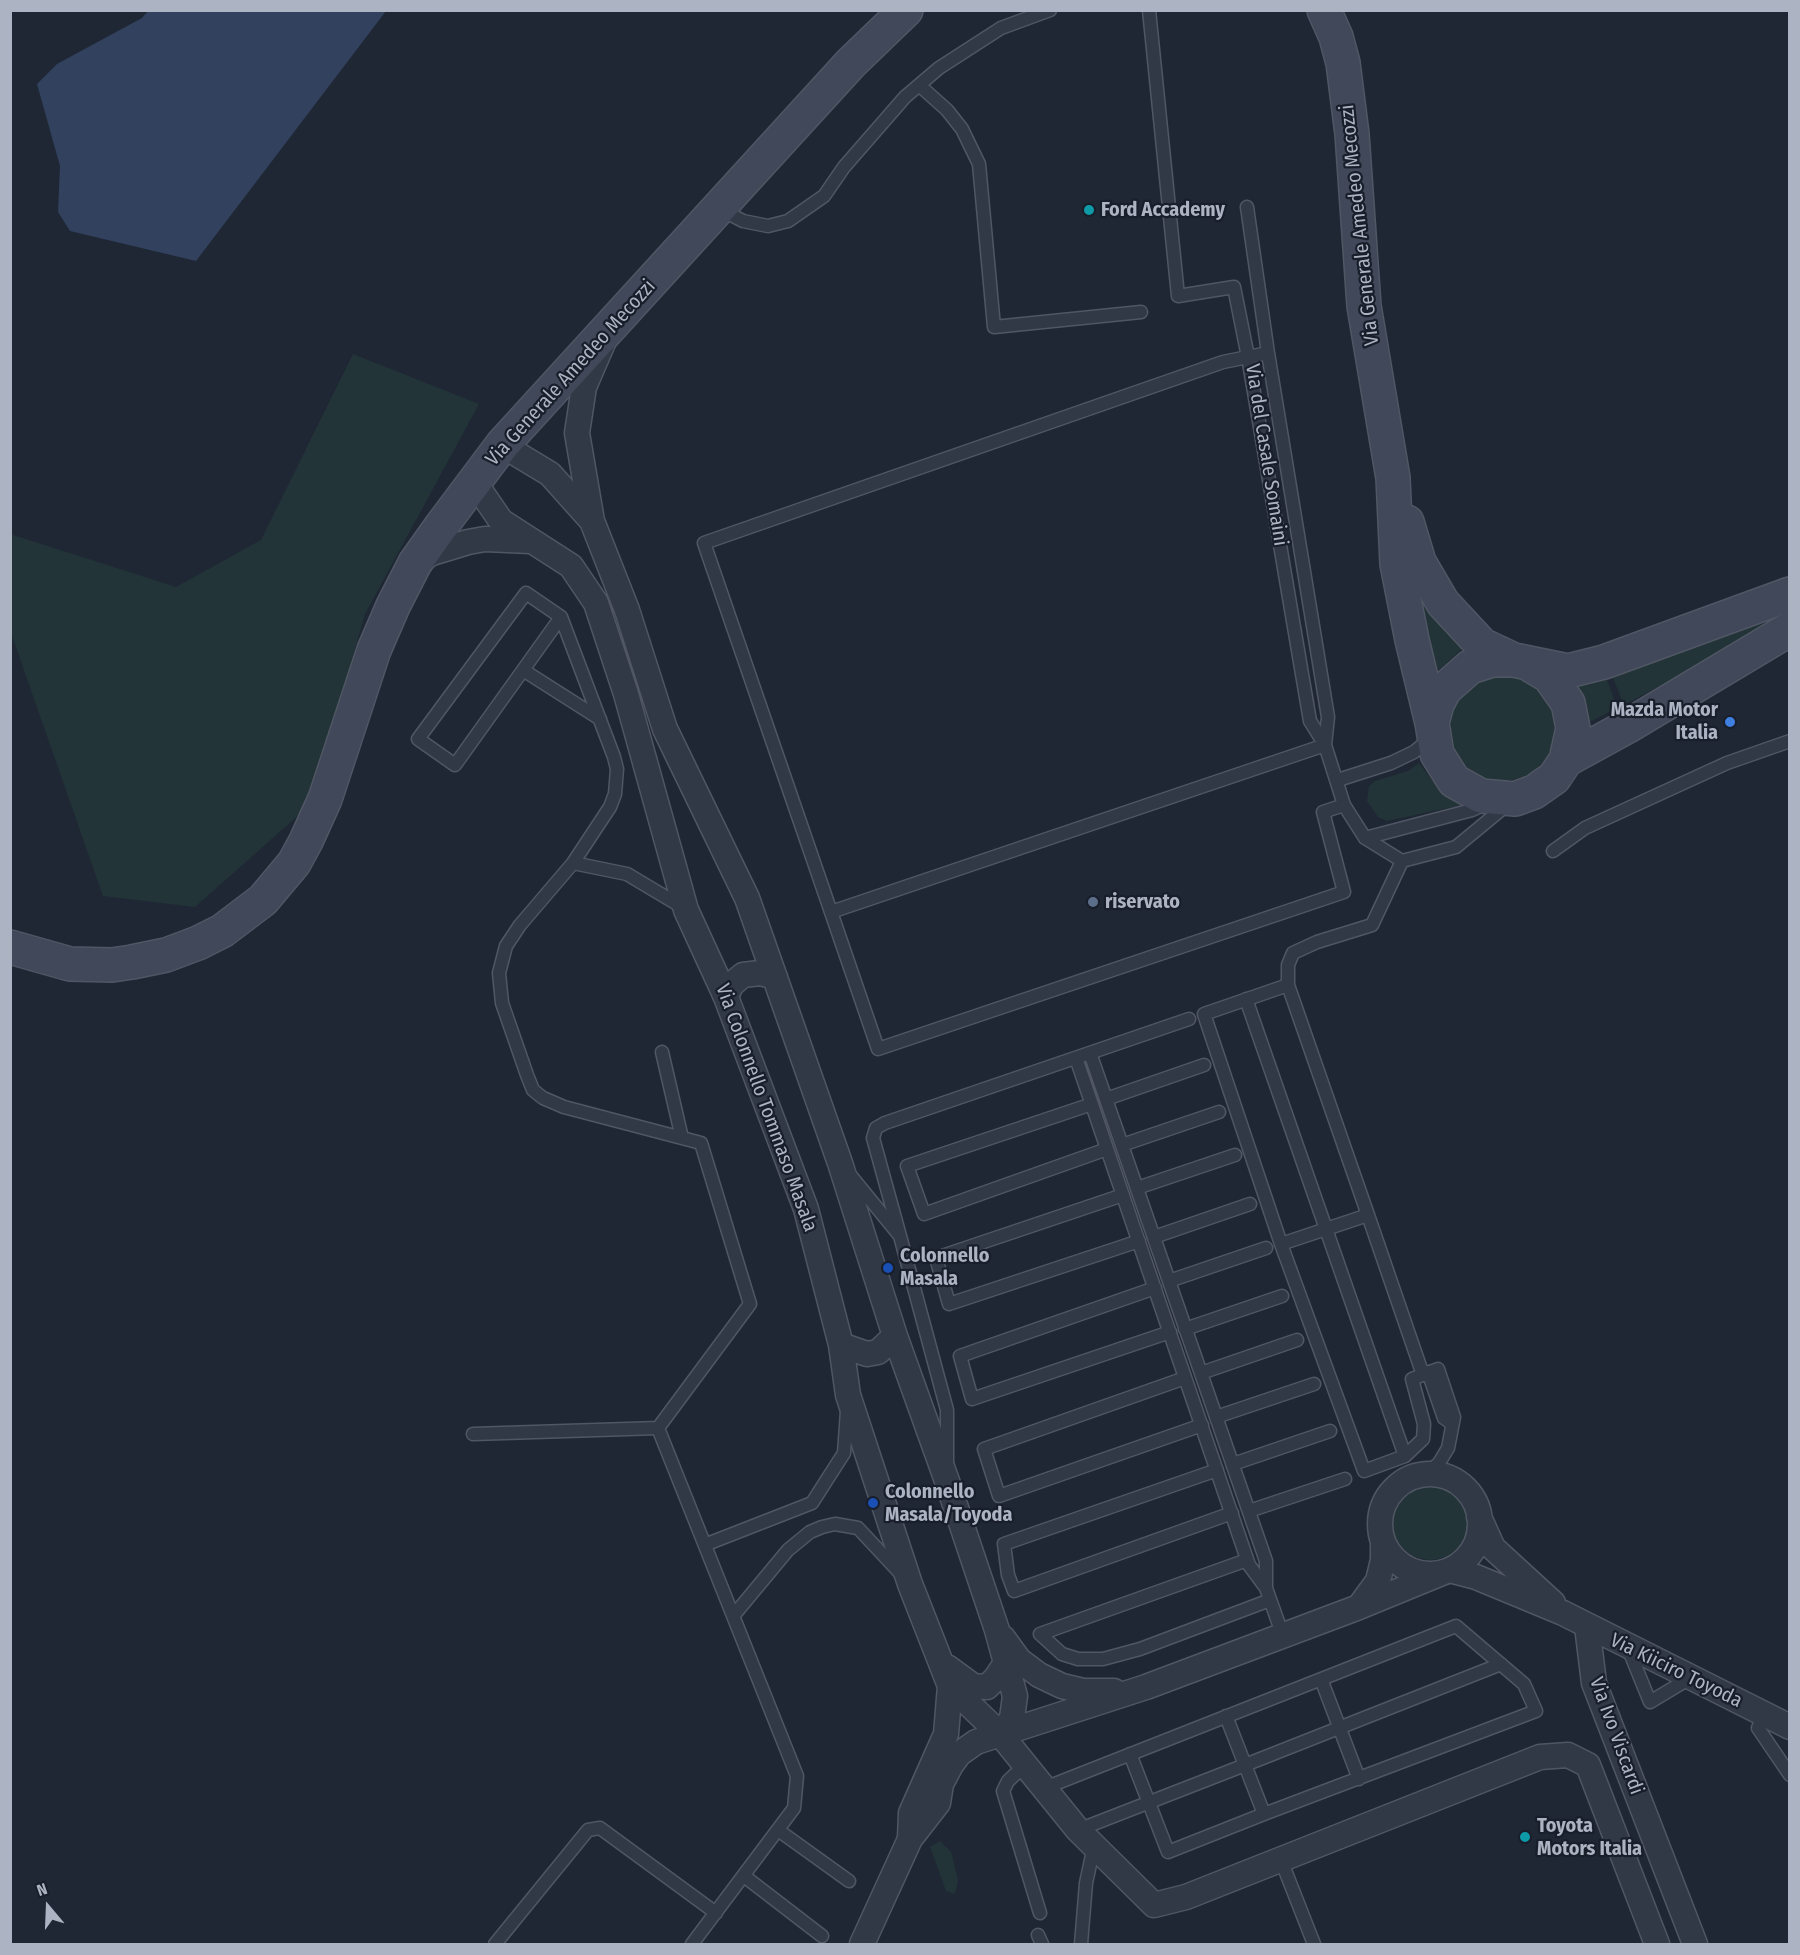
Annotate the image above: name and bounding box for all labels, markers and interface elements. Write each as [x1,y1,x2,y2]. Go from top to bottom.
street label: Via Generale Amedeo Mecozzi [1335,103,1385,347]
place label: Ford Accademy [1101,198,1225,222]
marker: Ford Accademy [1082,203,1096,217]
street label: Via Generale Amedeo Mecozzi [481,275,661,471]
street label: Via del Casale Somaini [1240,362,1292,548]
place label: Mazda Motor Italia [1611,698,1718,745]
marker: Mazda Motor Italia [1723,715,1737,729]
place label: riservato [1105,890,1180,914]
marker: riservato [1086,895,1100,909]
street label: Via Colonnello Tommaso Masala [710,981,822,1235]
place label: Colonnello Masala [900,1244,989,1291]
marker: Colonnello Masala [881,1261,895,1275]
place label: Colonnello Masala/Toyoda [885,1480,1012,1527]
marker: Colonnello Masala/Toyoda [866,1496,880,1510]
street label: Via Kiiciro Toyoda [1606,1629,1746,1713]
street label: Via Ivo Viscardi [1584,1674,1648,1798]
place label: Toyota Motors Italia [1537,1814,1642,1861]
marker: Toyota Motors Italia [1518,1830,1532,1844]
north arrow [18,1877,78,1937]
text: N [34,1879,50,1900]

